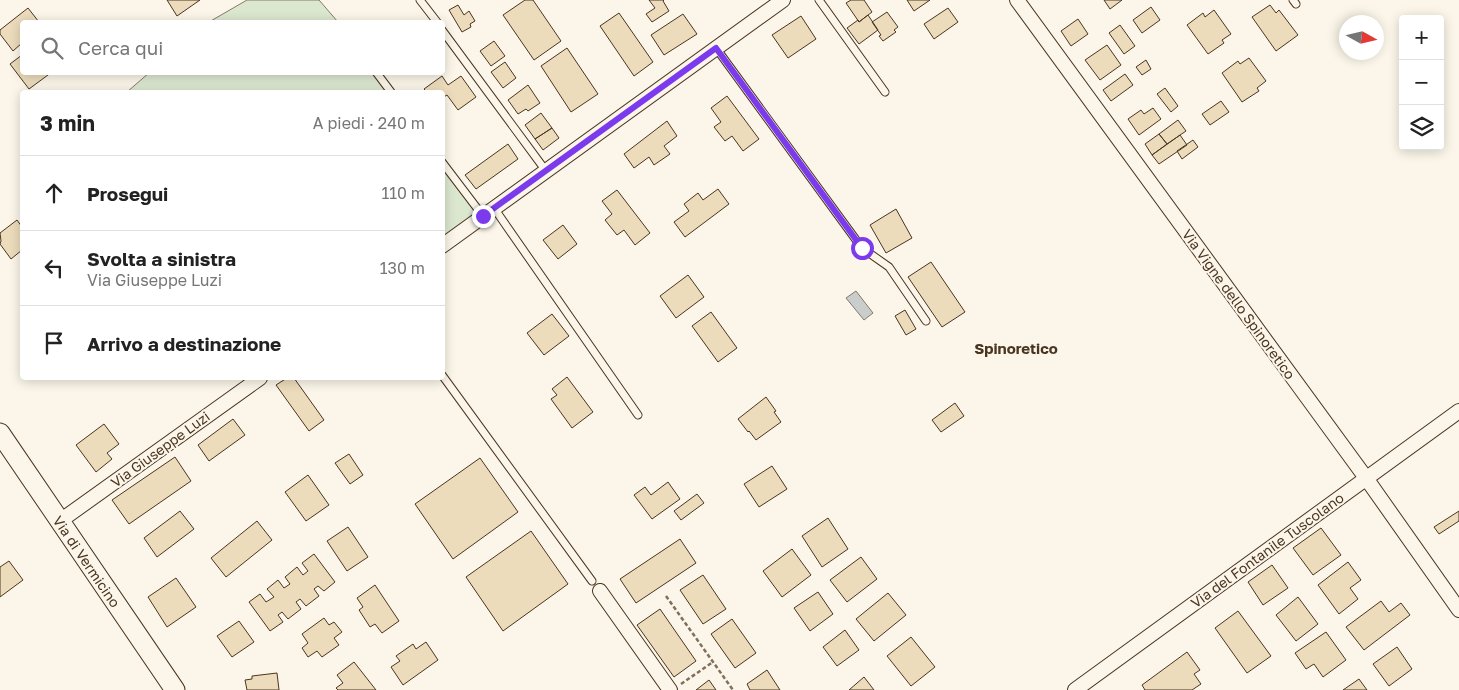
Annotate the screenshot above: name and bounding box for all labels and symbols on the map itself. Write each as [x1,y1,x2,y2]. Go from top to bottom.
north arrow [1339,15,1384,60]
route end [472,205,495,228]
street label: Via Vigne dello Spinoretico [1179,226,1299,382]
route start [851,237,874,260]
district label: Spinoretico [974,339,1058,357]
street label: Via Giuseppe Luzi [107,407,213,491]
street label: Via del Fontanile Tuscolano [1187,489,1347,611]
street label: Via di Vermicino [50,512,124,610]

